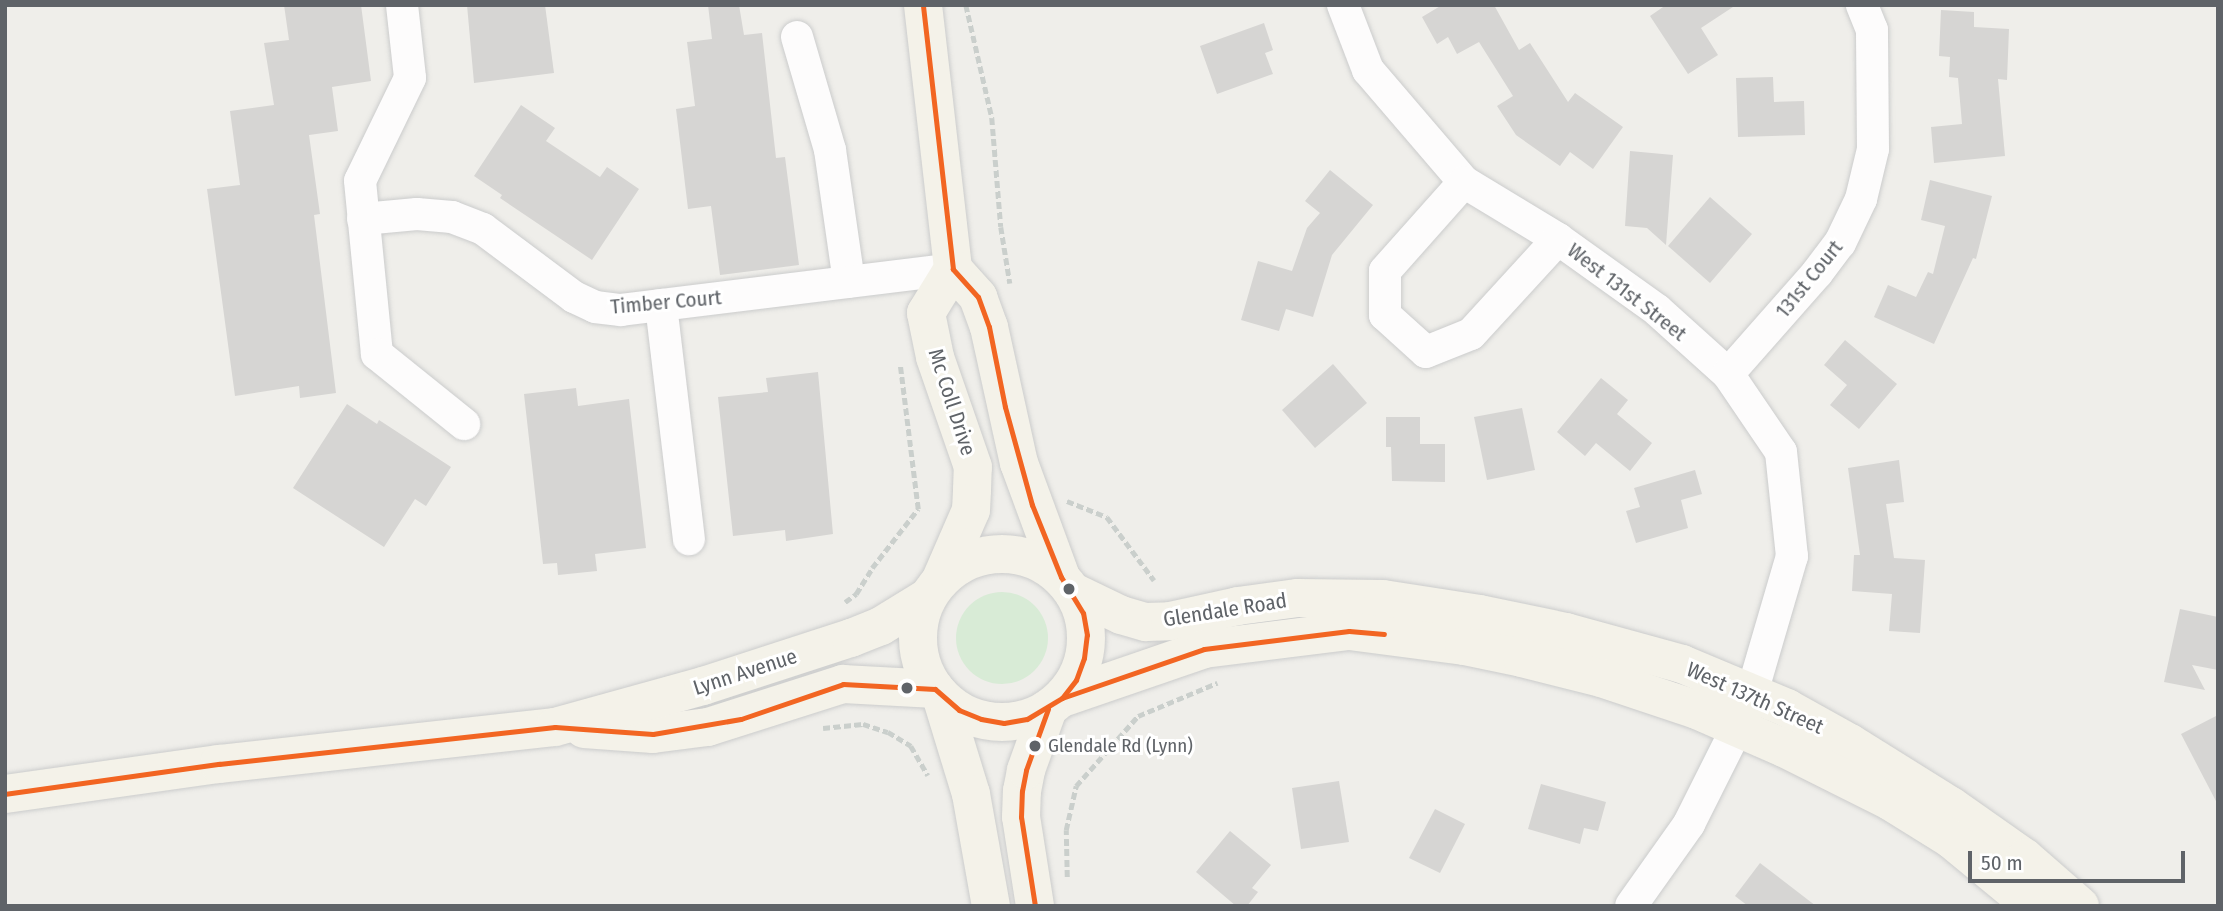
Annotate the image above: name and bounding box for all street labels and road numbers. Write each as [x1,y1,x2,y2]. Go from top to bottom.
street label: 131st Court [1770,235,1848,323]
street label: West 131st Street [1562,238,1692,346]
street label: Timber Court [609,285,723,319]
street label: Mc Coll Drive [923,345,981,459]
street label: Glendale Road [1162,588,1288,632]
street label: Lynn Avenue [690,643,800,701]
street label: West 137th Street [1683,657,1827,739]

